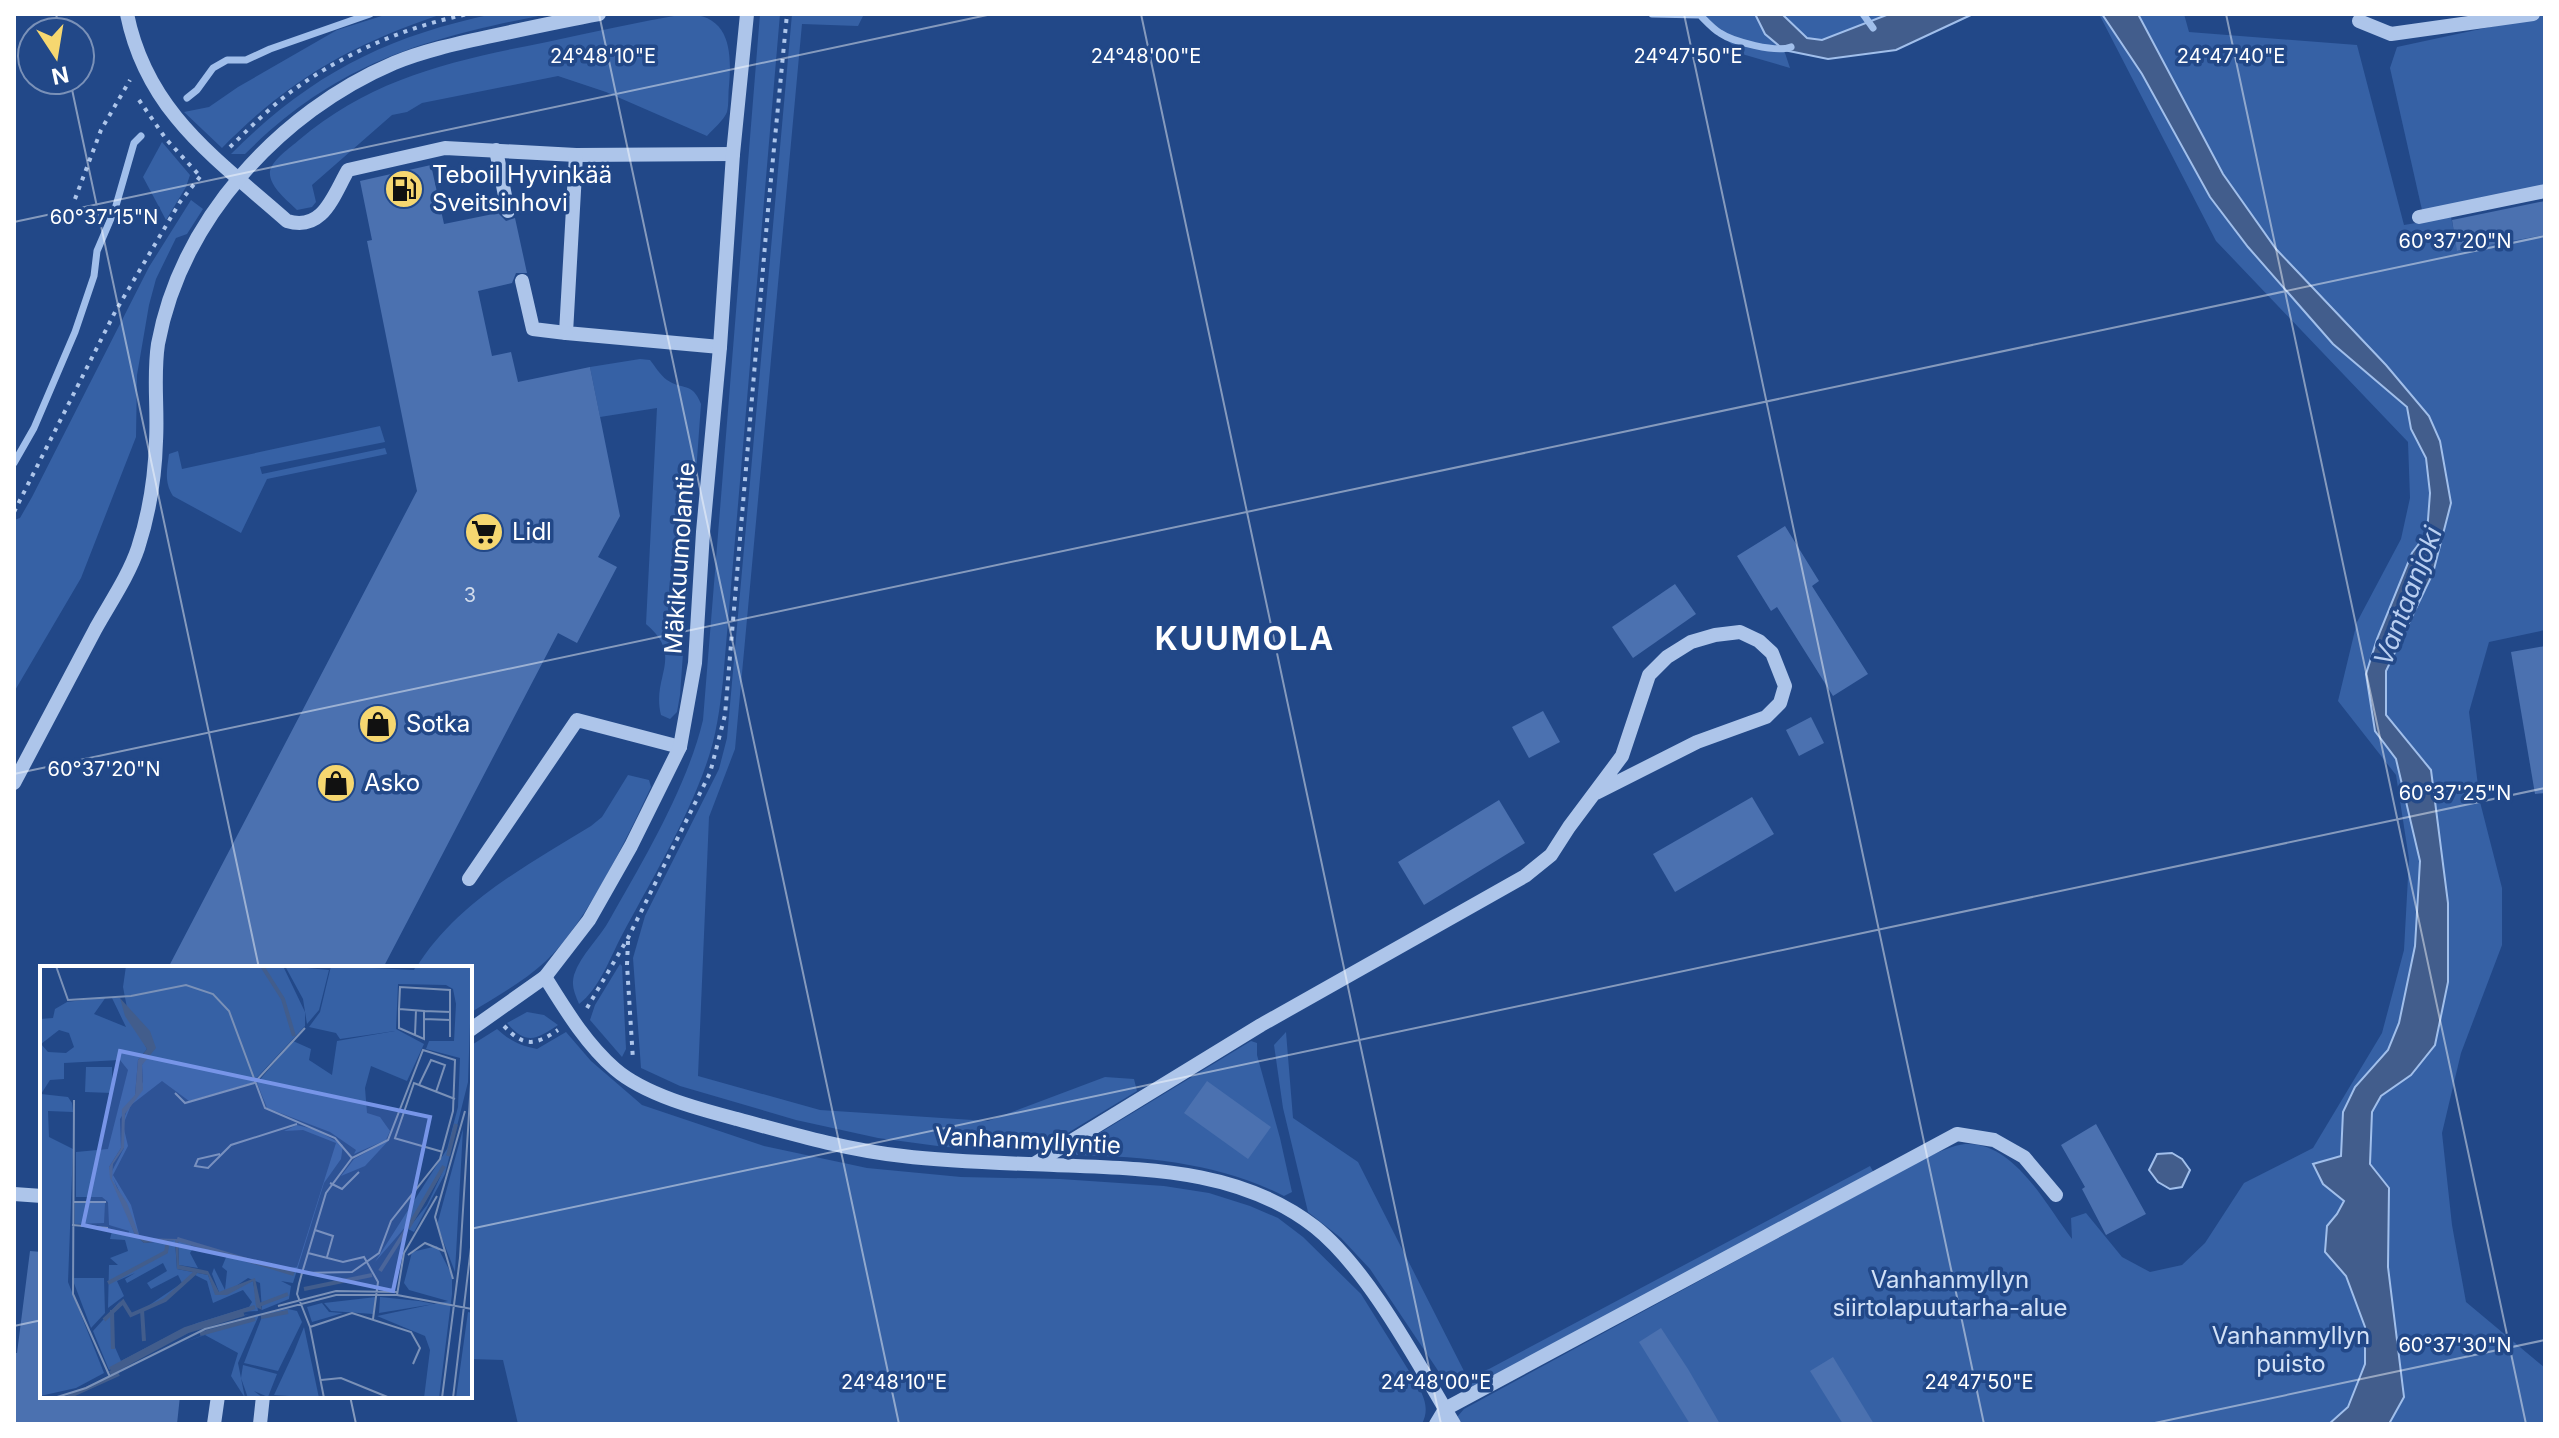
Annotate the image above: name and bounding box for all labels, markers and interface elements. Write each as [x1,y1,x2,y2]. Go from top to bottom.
north arrow [16,16,96,96]
text: 24°48'10"E [550,44,656,68]
text: 24°48'00"E [1091,44,1201,68]
text: 24°47'50"E [1634,44,1742,68]
text: 24°47'40"E [2177,44,2285,68]
text: N [49,61,71,90]
place label: Teboil Hyvinkää Sveitsinhovi [432,160,612,217]
fuel station icon: Teboil Hyvinkää Sveitsinhovi [383,168,425,210]
text: 60°37'15"N [50,205,158,229]
text: 60°37'20"N [2399,229,2512,253]
street label: Mäkikuumolantie [658,461,701,655]
supermarket icon: Lidl [463,511,505,553]
place label: Lidl [512,517,552,546]
water label: Vantaanjoki [2367,521,2448,670]
house number: 3 [464,583,476,607]
district label: KUUMOLA [1155,619,1335,658]
shop icon: Sotka [357,703,399,745]
place label: Sotka [406,709,470,738]
text: 60°37'20"N [48,757,161,781]
shop icon: Asko [315,762,357,804]
place label: Asko [364,768,420,797]
text: 60°37'25"N [2399,781,2511,805]
inset map [40,966,472,1398]
street label: Vanhanmyllyntie [934,1121,1122,1160]
park label: Vanhanmyllyn siirtolapuutarha-alue [1832,1265,2068,1322]
park label: Vanhanmyllyn puisto [2212,1321,2370,1378]
text: 60°37'30"N [2398,1333,2512,1357]
text: 24°48'10"E [841,1370,947,1394]
text: 24°48'00"E [1381,1370,1491,1394]
text: 24°47'50"E [1925,1370,2033,1394]

